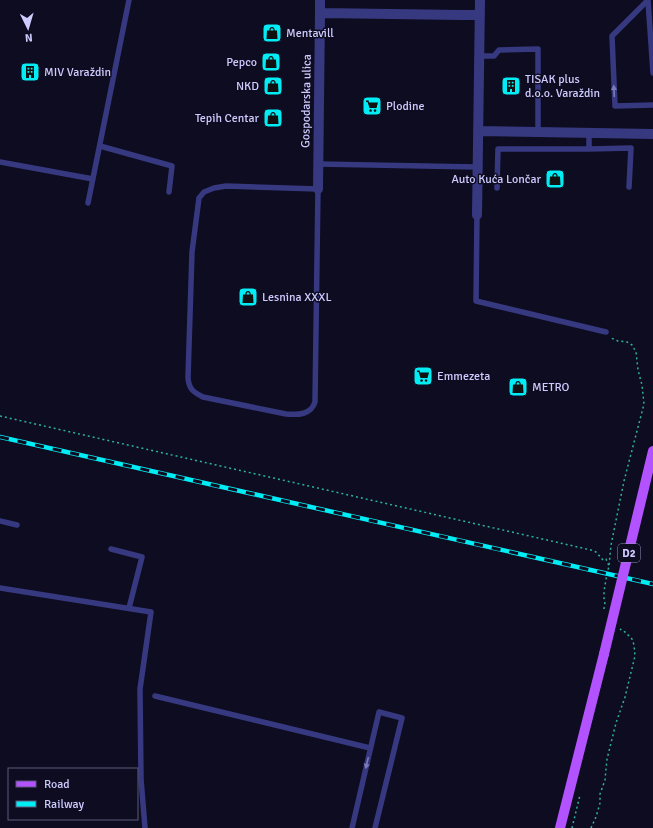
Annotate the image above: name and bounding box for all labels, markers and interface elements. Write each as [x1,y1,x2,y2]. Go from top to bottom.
north arrow [8,8,48,48]
shop icon: Mentavill [261,22,283,44]
place label: Mentavill [286,26,334,41]
text: N [24,31,33,44]
shop icon: Pepco [260,51,282,73]
street label: Gospodarska ulica [298,54,315,148]
place label: Pepco [226,55,257,70]
building icon: MIV Varaždin [19,61,41,83]
place label: MIV Varaždin [44,65,111,80]
place label: TISAK plus d.o.o. Varaždin [525,72,600,101]
shop icon: NKD [262,75,284,97]
building icon: TISAK plus d.o.o. Varaždin [500,75,522,97]
place label: NKD [236,79,259,94]
one-way arrow [611,85,618,97]
supermarket icon: Plodine [361,95,383,117]
place label: Plodine [386,99,425,114]
shop icon: Tepih Centar [262,107,284,129]
place label: Tepih Centar [195,111,260,126]
shop icon: Auto Kuća Lončar [544,168,566,190]
place label: Auto Kuća Lončar [452,172,542,187]
shop icon: Lesnina XXXL [237,286,259,308]
place label: Lesnina XXXL [262,290,332,305]
supermarket icon: Emmezeta [412,365,434,387]
place label: Emmezeta [437,369,490,384]
shop icon: METRO [507,376,529,398]
place label: METRO [532,380,569,395]
road number: D2 [618,544,640,562]
one-way arrow [363,757,369,770]
legend [8,768,138,820]
text: Road [44,777,70,792]
text: Railway [44,797,84,812]

